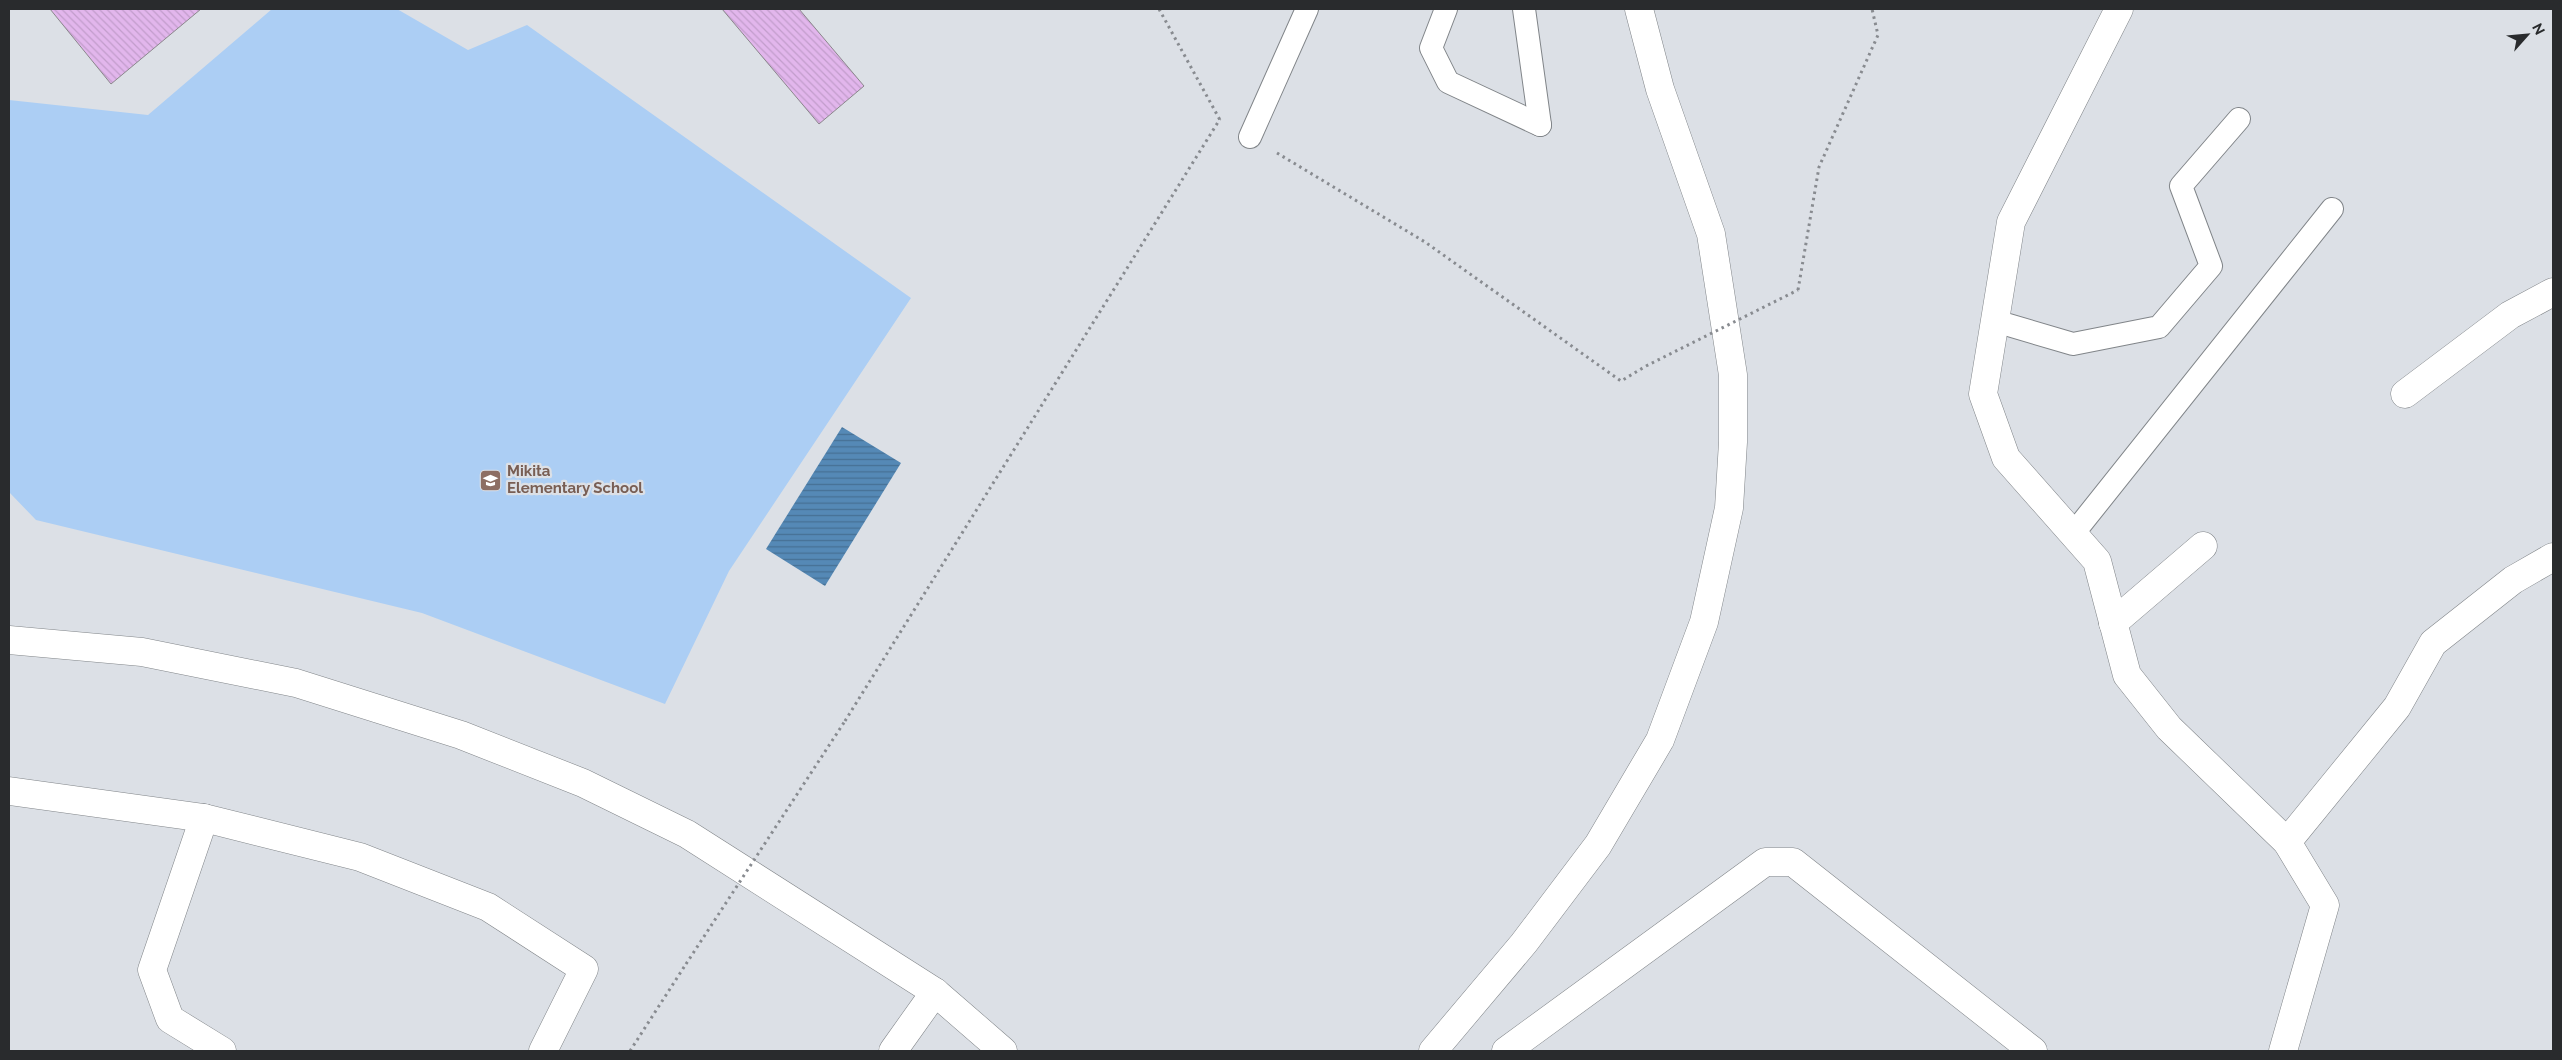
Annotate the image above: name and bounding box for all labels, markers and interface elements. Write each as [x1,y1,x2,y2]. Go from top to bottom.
north arrow [2502,10,2552,60]
text: N [2529,21,2548,37]
place label: Mikita Elementary School [507,462,643,497]
school or university icon: Mikita Elementary School [479,468,503,492]

